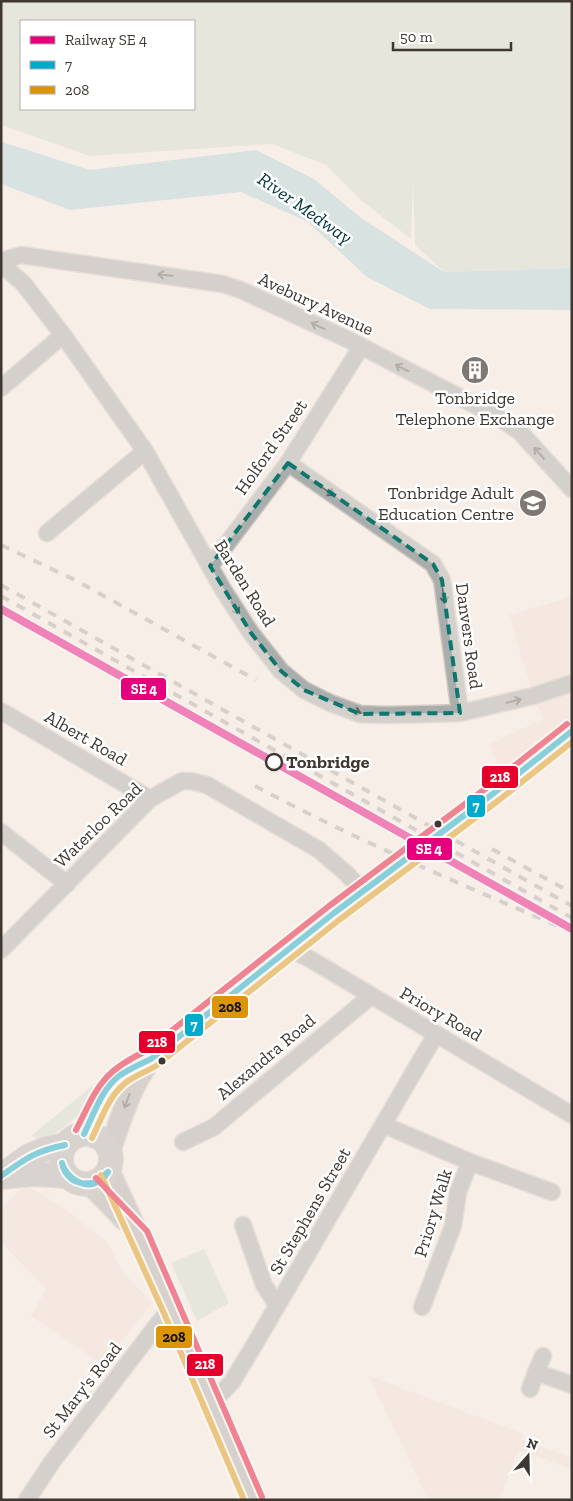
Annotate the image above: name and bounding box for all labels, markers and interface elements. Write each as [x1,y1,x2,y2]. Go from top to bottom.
legend [20,20,195,110]
scale bar [393,20,510,52]
text: 50 m [400,28,433,46]
text: Railway SE 4 [65,31,147,49]
text: 7 [65,56,72,74]
text: 208 [65,81,89,99]
water label: River Medway [253,167,357,249]
street label: Avebury Avenue [255,268,377,340]
one-way arrow [157,270,173,280]
one-way arrow [311,321,326,330]
building icon: Tonbridge Telephone Exchange [460,355,490,385]
one-way arrow [395,363,410,372]
place label: Tonbridge Telephone Exchange [395,387,555,430]
street label: Holford Street [230,395,312,499]
one-way arrow [533,446,545,459]
place label: Tonbridge Adult Education Centre [378,482,514,525]
one-way arrow [321,486,335,496]
school or university icon: Tonbridge Adult Education Centre [518,488,548,518]
street label: Barden Road [210,535,281,631]
street label: Danvers Road [451,582,487,690]
one-way arrow [439,587,449,603]
one-way arrow [230,600,240,614]
line badge: SE 4 [120,677,167,701]
text: SE 4 [131,681,157,698]
one-way arrow [506,696,522,705]
street label: Albert Road [41,706,131,770]
one-way arrow [345,707,361,717]
place label: Tonbridge [286,751,370,773]
marker: Tonbridge [265,753,283,771]
line badge: 218 [481,765,519,789]
text: 218 [490,769,511,786]
street label: Waterloo Road [50,778,146,872]
line badge: 7 [466,794,486,818]
text: 7 [473,798,480,815]
unlabelled marker [433,819,443,829]
line badge: SE 4 [406,837,453,861]
text: SE 4 [416,841,442,858]
street label: Priory Road [396,982,486,1046]
line badge: 208 [211,995,249,1019]
text: 208 [218,999,242,1016]
street label: Alexandra Road [212,1009,320,1105]
line badge: 7 [184,1013,204,1037]
text: 7 [191,1017,198,1034]
line badge: 218 [138,1030,176,1054]
text: 218 [147,1034,168,1051]
unlabelled marker [157,1056,167,1066]
one-way arrow [122,1093,131,1108]
street label: St Stephens Street [265,1143,355,1279]
street label: Priory Walk [409,1166,457,1260]
line badge: 208 [155,1325,193,1349]
text: 208 [162,1329,186,1346]
street label: St Mary's Road [38,1338,126,1442]
line badge: 218 [186,1353,224,1377]
text: 218 [195,1356,216,1373]
north arrow [503,1431,553,1481]
text: N [524,1434,541,1454]

